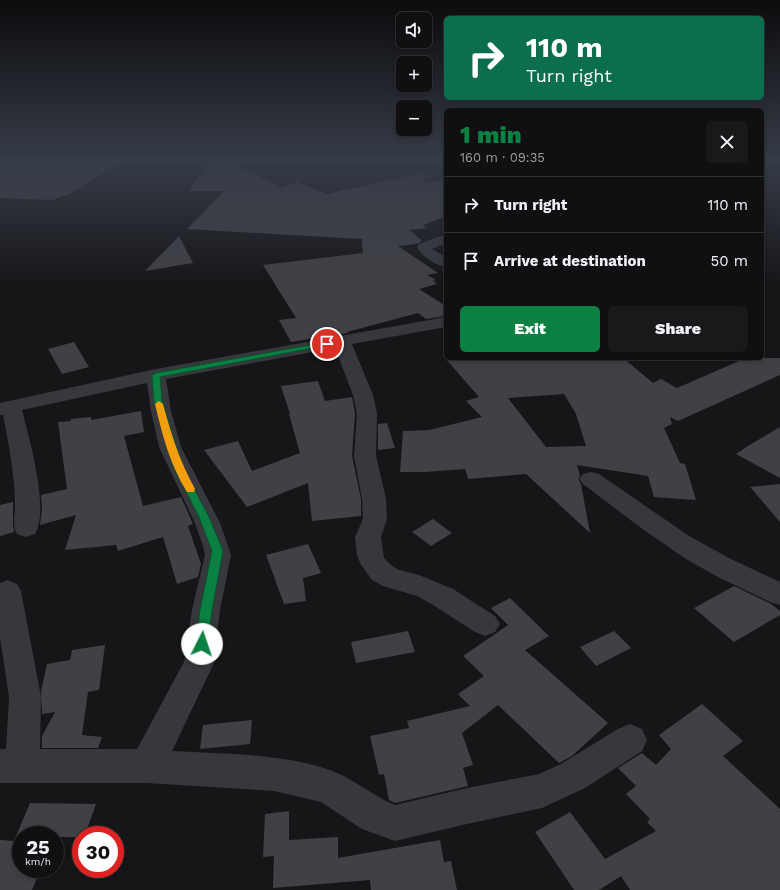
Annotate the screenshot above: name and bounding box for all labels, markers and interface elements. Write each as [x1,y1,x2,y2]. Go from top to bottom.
map controls [396,12,432,136]
button: sound [396,12,432,48]
text: 110 m [526,31,603,64]
icon: right [460,32,512,84]
button: + [396,56,432,92]
text: Turn right [526,65,612,86]
button: − [396,100,432,136]
text: 1 min [460,121,522,149]
button: close [706,121,748,163]
text: 160 m · 09:35 [460,150,545,165]
icon: right [460,194,482,216]
text: Turn right [494,196,567,214]
text: 110 m [708,196,748,214]
icon: arrive [460,250,482,272]
text: Arrive at destination [494,252,646,270]
text: 50 m [711,252,748,270]
button: Exit [460,306,600,352]
button: Share [608,306,748,352]
pin [310,327,344,361]
icon: arrive [316,333,338,355]
position arrow [181,623,223,665]
speed limit sign: 30 [72,826,124,878]
text: 25 [26,835,50,859]
text: km/h [25,856,51,867]

